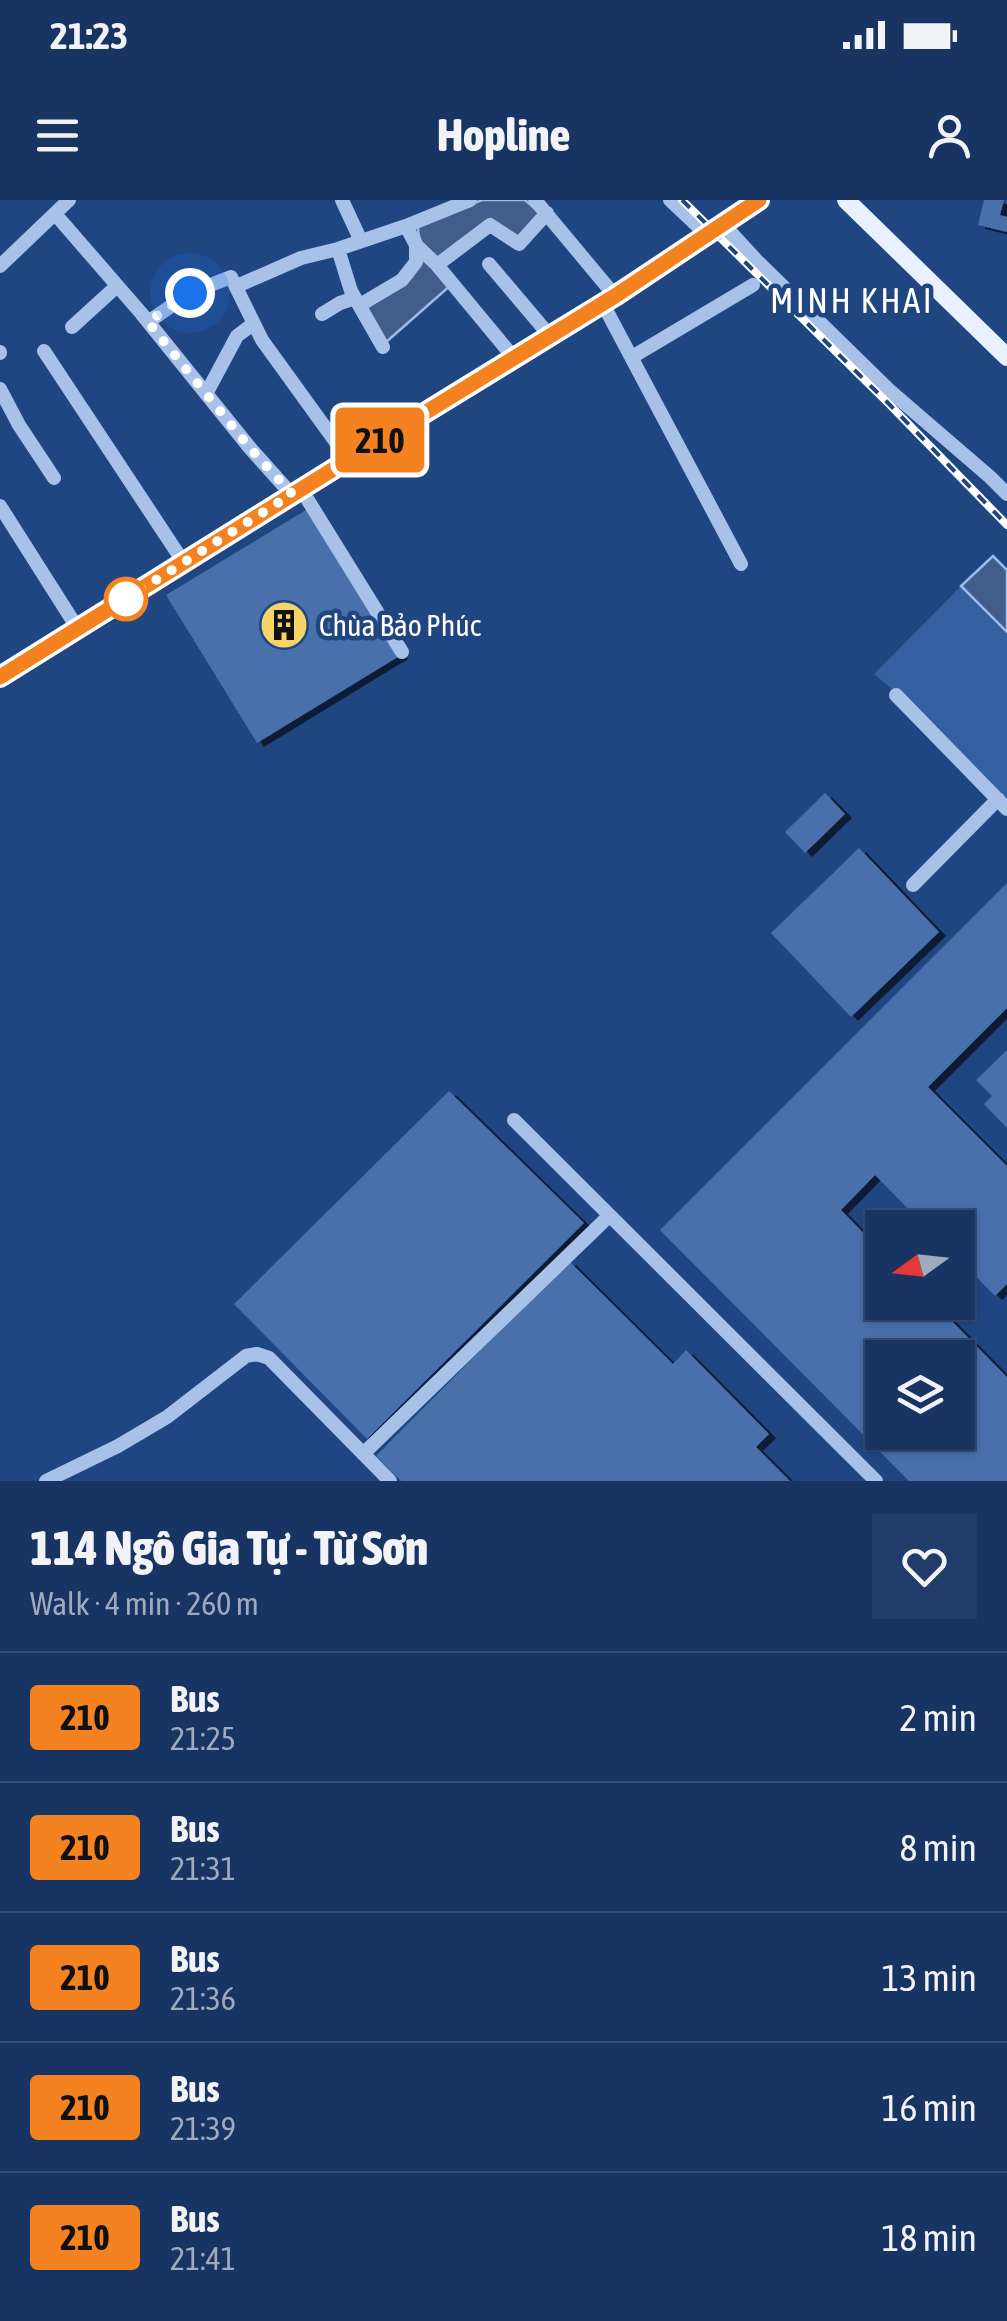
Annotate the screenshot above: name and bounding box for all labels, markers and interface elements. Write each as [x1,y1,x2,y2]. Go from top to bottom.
text: 21:23 [50,14,128,57]
icon: menu [30,108,85,163]
icon: person [922,108,977,163]
text: Hopline [437,109,570,161]
your location [165,268,215,318]
district label: MINH KHAI [770,280,934,320]
line badge: 210 [322,408,438,472]
text: 210 [355,420,405,460]
unlabelled marker [105,578,147,620]
building icon: Chùa Bảo Phúc [258,599,310,651]
place label: Chùa Bảo Phúc [319,608,482,642]
north arrow [865,1210,975,1320]
map controls [865,1210,975,1450]
button: layers [865,1340,975,1450]
button: heart [872,1514,977,1619]
text: 114 Ngô Gia Tự - Từ Sơn [30,1520,428,1575]
text: Walk · 4 min · 260 m [30,1585,259,1622]
text: Bus [170,1677,220,1720]
text: 2 min [899,1696,977,1739]
text: 210 [60,1697,110,1737]
text: 21:25 [170,1720,236,1757]
text: Bus [170,1807,220,1850]
text: 8 min [899,1826,977,1869]
text: 210 [60,1827,110,1867]
text: 21:31 [170,1850,236,1887]
text: Bus [170,1937,220,1980]
text: 13 min [882,1956,977,1999]
text: 210 [60,1957,110,1997]
text: 21:36 [170,1980,236,2017]
text: Bus [170,2067,220,2110]
text: 16 min [882,2086,977,2129]
text: 210 [60,2087,110,2127]
text: 21:39 [170,2110,236,2147]
text: Bus [170,2197,220,2240]
text: 18 min [882,2216,977,2259]
text: 210 [60,2217,110,2257]
text: 21:41 [170,2240,236,2277]

